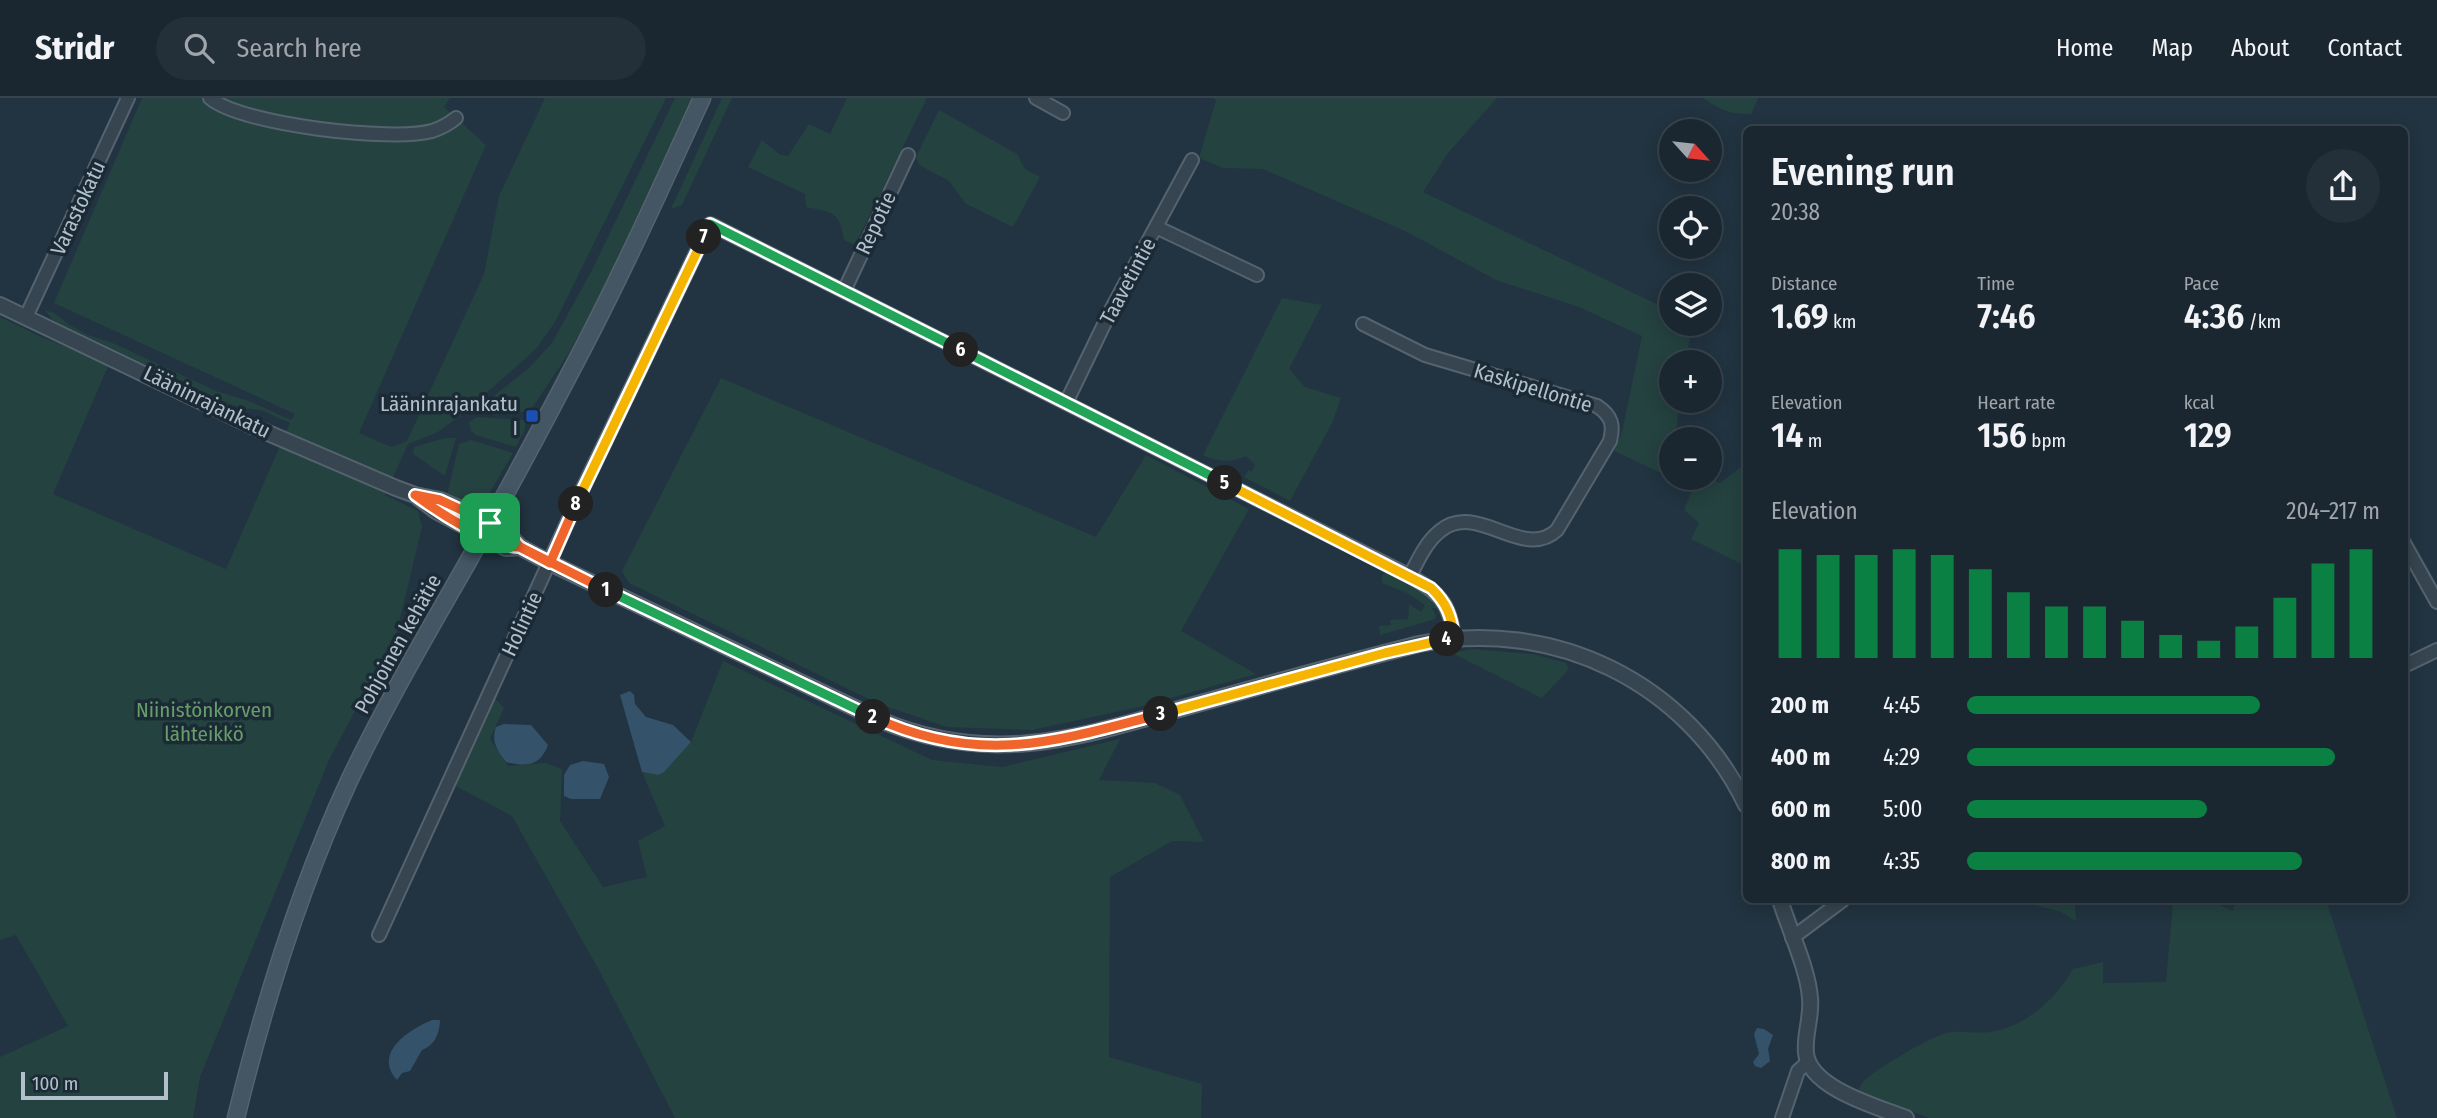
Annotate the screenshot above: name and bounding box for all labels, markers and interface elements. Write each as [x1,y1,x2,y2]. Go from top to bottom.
search box [156,17,646,80]
text: Stridr [35,28,114,68]
icon: search [180,29,218,67]
text: Search here [236,33,362,64]
text: Home [2056,34,2113,62]
text: Map [2151,34,2193,62]
text: About [2231,34,2289,62]
text: Contact [2327,34,2402,62]
north arrow [1659,119,1722,182]
map controls [1659,119,1722,490]
text: Evening run [1771,149,1955,195]
button: share [2306,149,2380,223]
street label: Varastokatu [45,157,111,259]
street label: Repotie [850,187,902,259]
button: locate [1659,196,1722,259]
text: 20:38 [1771,198,1820,226]
pin: 7 [686,220,722,254]
text: 7 [699,225,708,248]
street label: Taavetintie [1094,233,1162,329]
text: Distance [1771,272,1838,295]
text: Time [1977,272,2015,295]
text: Pace [2184,272,2219,295]
button: layers [1659,273,1722,336]
text: 1.69 [1771,295,1829,337]
text: 7:46 [1977,295,2036,337]
text: 4:36 [2184,295,2244,337]
text: km [1829,310,1856,333]
text: /km [2244,310,2281,333]
pin: 6 [944,332,978,368]
text: 6 [956,338,965,361]
button: + [1659,350,1722,413]
street label: Kaskipellontie [1471,358,1595,418]
street label: Lääninrajankatu [139,360,275,444]
place label: Lääninrajankatu I [380,391,518,441]
text: Elevation [1771,391,1843,414]
text: Heart rate [1977,391,2055,414]
text: kcal [2184,391,2214,414]
marker: Lääninrajankatu I [524,408,540,424]
text: 14 [1771,414,1803,456]
text: 156 [1977,414,2027,456]
text: 129 [2184,414,2232,456]
button: − [1659,427,1722,490]
text: m [1803,429,1822,452]
text: bpm [2027,429,2066,452]
pin: 5 [1208,466,1242,500]
text: 5 [1220,471,1229,494]
pin: 8 [558,486,594,522]
text: 8 [570,492,581,515]
pin [460,493,520,553]
text: Elevation [1771,497,1858,525]
text: 204–217 m [2286,497,2380,525]
icon: arrive [471,504,509,542]
street label: Pohjoinen kehätie [349,570,447,718]
pin: 1 [588,573,624,608]
text: 1 [601,578,610,601]
street label: Holintie [496,588,548,660]
pin: 4 [1430,622,1464,656]
text: 4 [1442,627,1451,650]
text: 200 m [1771,691,1829,719]
text: 4:45 [1883,691,1920,719]
pin: 3 [1144,696,1178,732]
park label: Niinistönkorven lähteikkö [136,697,272,747]
pin: 2 [856,700,890,734]
text: 3 [1156,702,1165,725]
text: 2 [868,705,877,728]
text: 400 m [1771,743,1830,771]
text: 4:29 [1883,743,1920,771]
text: 600 m [1771,795,1830,823]
text: 5:00 [1883,795,1922,823]
text: 800 m [1771,847,1831,875]
text: 4:35 [1883,847,1920,875]
scale bar [21,1069,168,1101]
text: 100 m [32,1072,78,1095]

